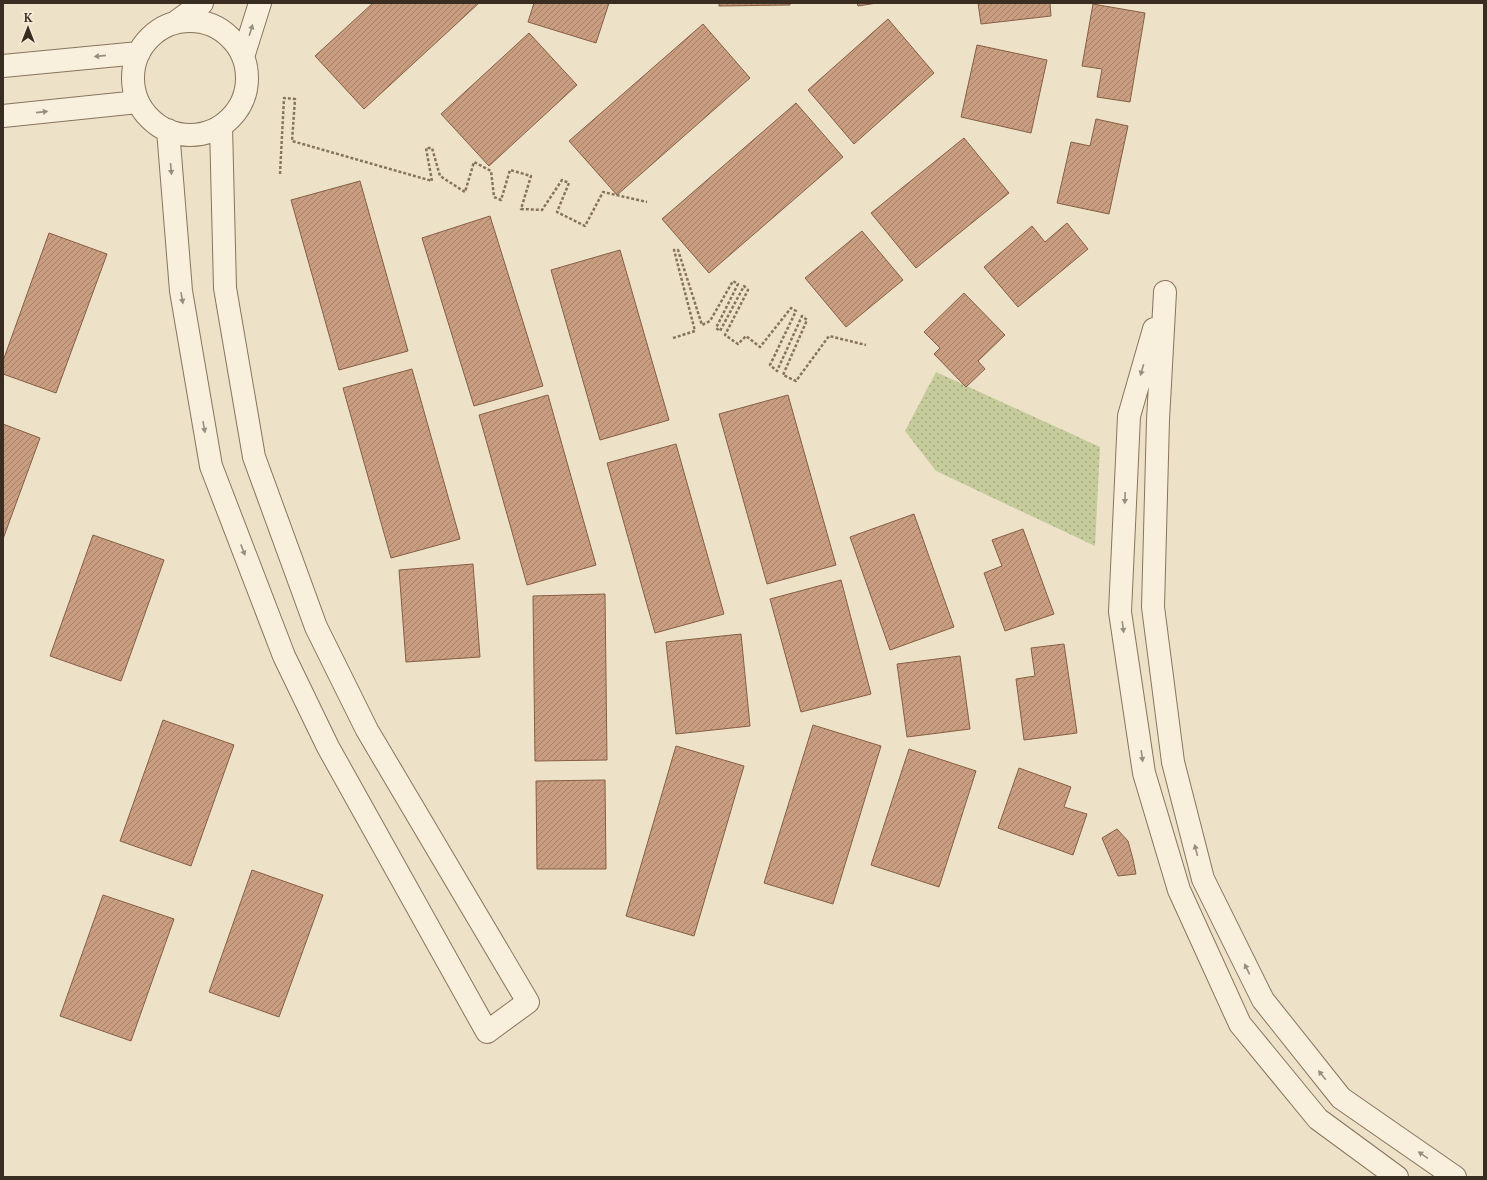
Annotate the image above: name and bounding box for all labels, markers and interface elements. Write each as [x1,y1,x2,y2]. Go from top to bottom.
north arrow [8,8,48,48]
text: K [23,11,33,25]
one-way arrow [248,24,254,36]
one-way arrow [94,53,106,60]
one-way arrow [36,109,48,116]
one-way arrow [167,163,174,175]
one-way arrow [179,292,185,305]
one-way arrow [1139,364,1145,376]
one-way arrow [202,420,208,433]
one-way arrow [1122,492,1128,505]
one-way arrow [241,545,247,557]
one-way arrow [1120,621,1126,633]
one-way arrow [1139,750,1145,762]
one-way arrow [1192,844,1198,857]
one-way arrow [1244,963,1250,975]
one-way arrow [1318,1069,1327,1080]
one-way arrow [1418,1151,1428,1159]

